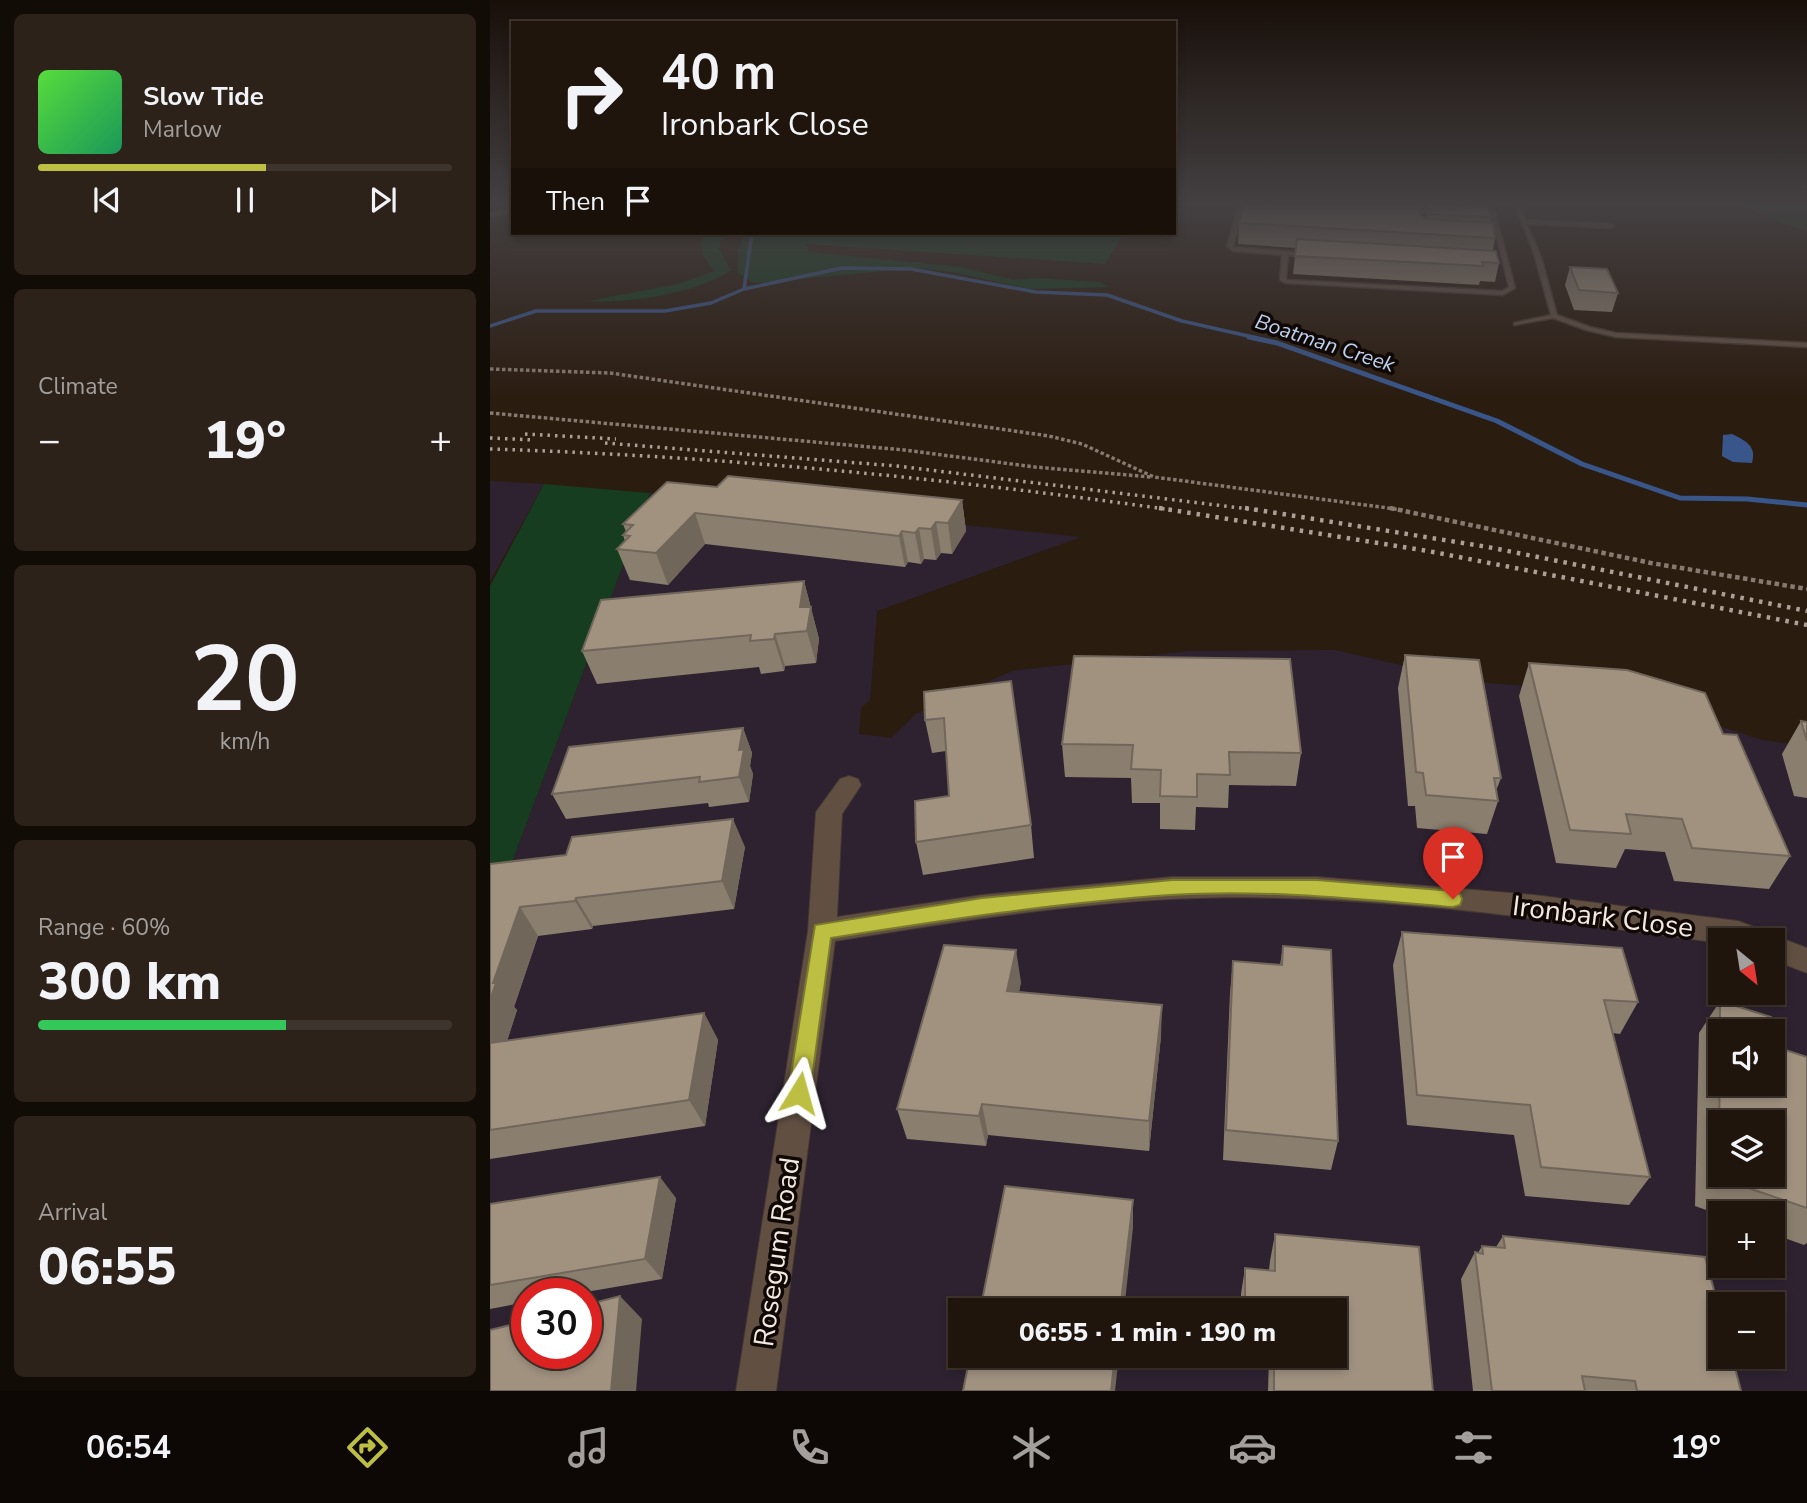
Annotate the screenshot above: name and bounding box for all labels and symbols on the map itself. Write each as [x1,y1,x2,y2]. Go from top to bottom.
water label: Boatman Creek [1252,307,1399,379]
pin [1423,827,1483,899]
street label: Ironbark Close [1510,887,1695,947]
north arrow [1708,928,1785,1004]
position arrow [762,1056,836,1130]
street label: Rosegum Road [745,1155,809,1349]
speed limit sign: 30 [511,1278,602,1369]

